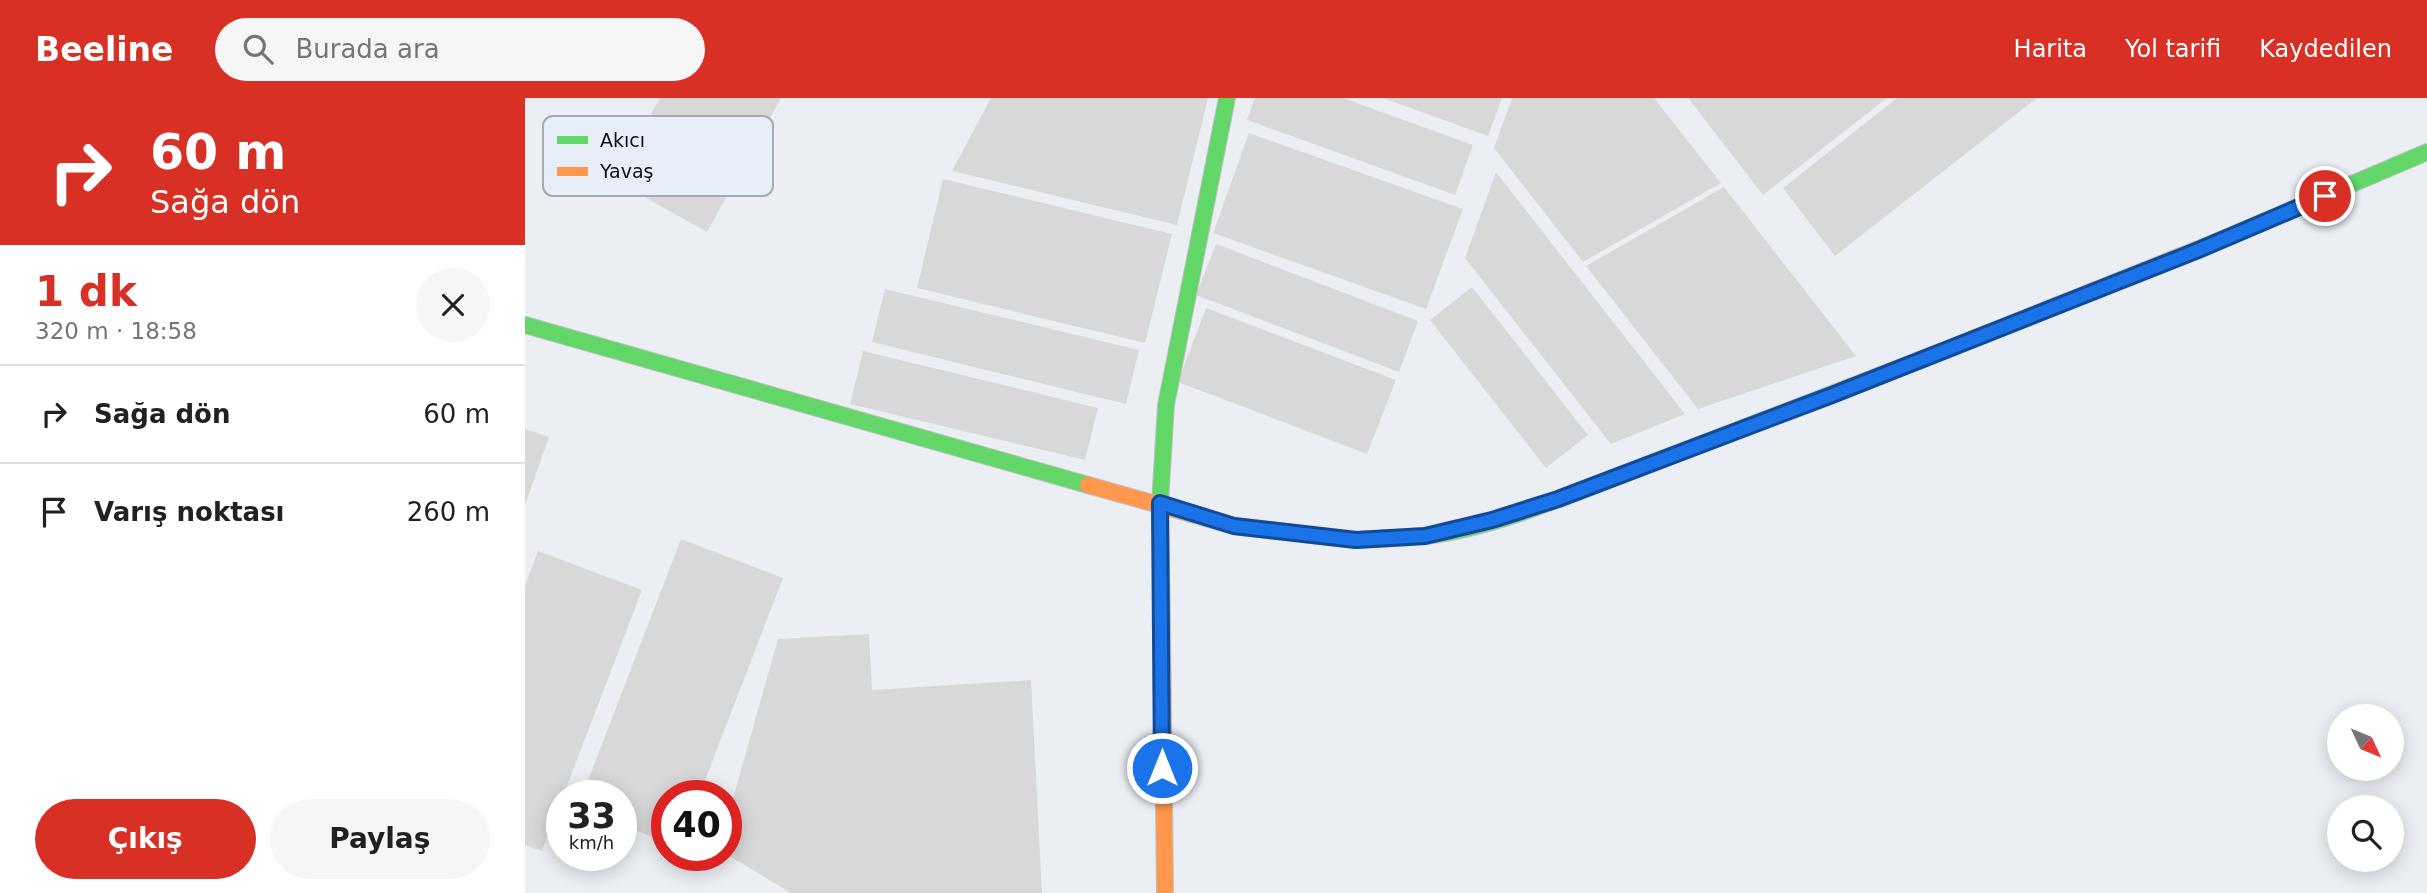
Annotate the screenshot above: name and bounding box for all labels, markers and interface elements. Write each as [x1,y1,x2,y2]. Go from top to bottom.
search box [215,18,705,81]
text: Beeline [35,30,173,69]
icon: search [239,30,277,68]
text: Burada ara [295,34,440,64]
text: Harita [2014,35,2087,63]
text: Yol tarifi [2125,35,2221,63]
text: Kaydedilen [2259,35,2392,63]
legend [543,116,773,196]
text: 60 m [150,124,286,181]
icon: right [35,126,126,217]
text: Akıcı [600,129,645,151]
text: Yavaş [599,160,653,182]
pin [2295,166,2355,226]
icon: arrive [2306,177,2344,215]
text: Sağa dön [150,183,300,221]
text: 1 dk [35,267,137,316]
button: close [416,268,490,342]
text: 320 m · 18:58 [35,318,197,344]
icon: right [35,395,73,433]
text: Sağa dön [94,399,230,429]
text: 60 m [423,399,490,429]
icon: arrive [35,493,73,531]
text: Varış noktası [94,497,285,527]
text: 260 m [407,497,490,527]
north arrow [2327,704,2405,780]
map controls [2327,704,2404,872]
position arrow [1125,731,1199,805]
speed limit sign: 40 [651,780,742,871]
button: search [2327,795,2404,872]
text: 33 [567,796,616,836]
button: Çıkış [35,799,256,879]
button: Paylaş [270,799,490,879]
text: km/h [569,832,614,853]

